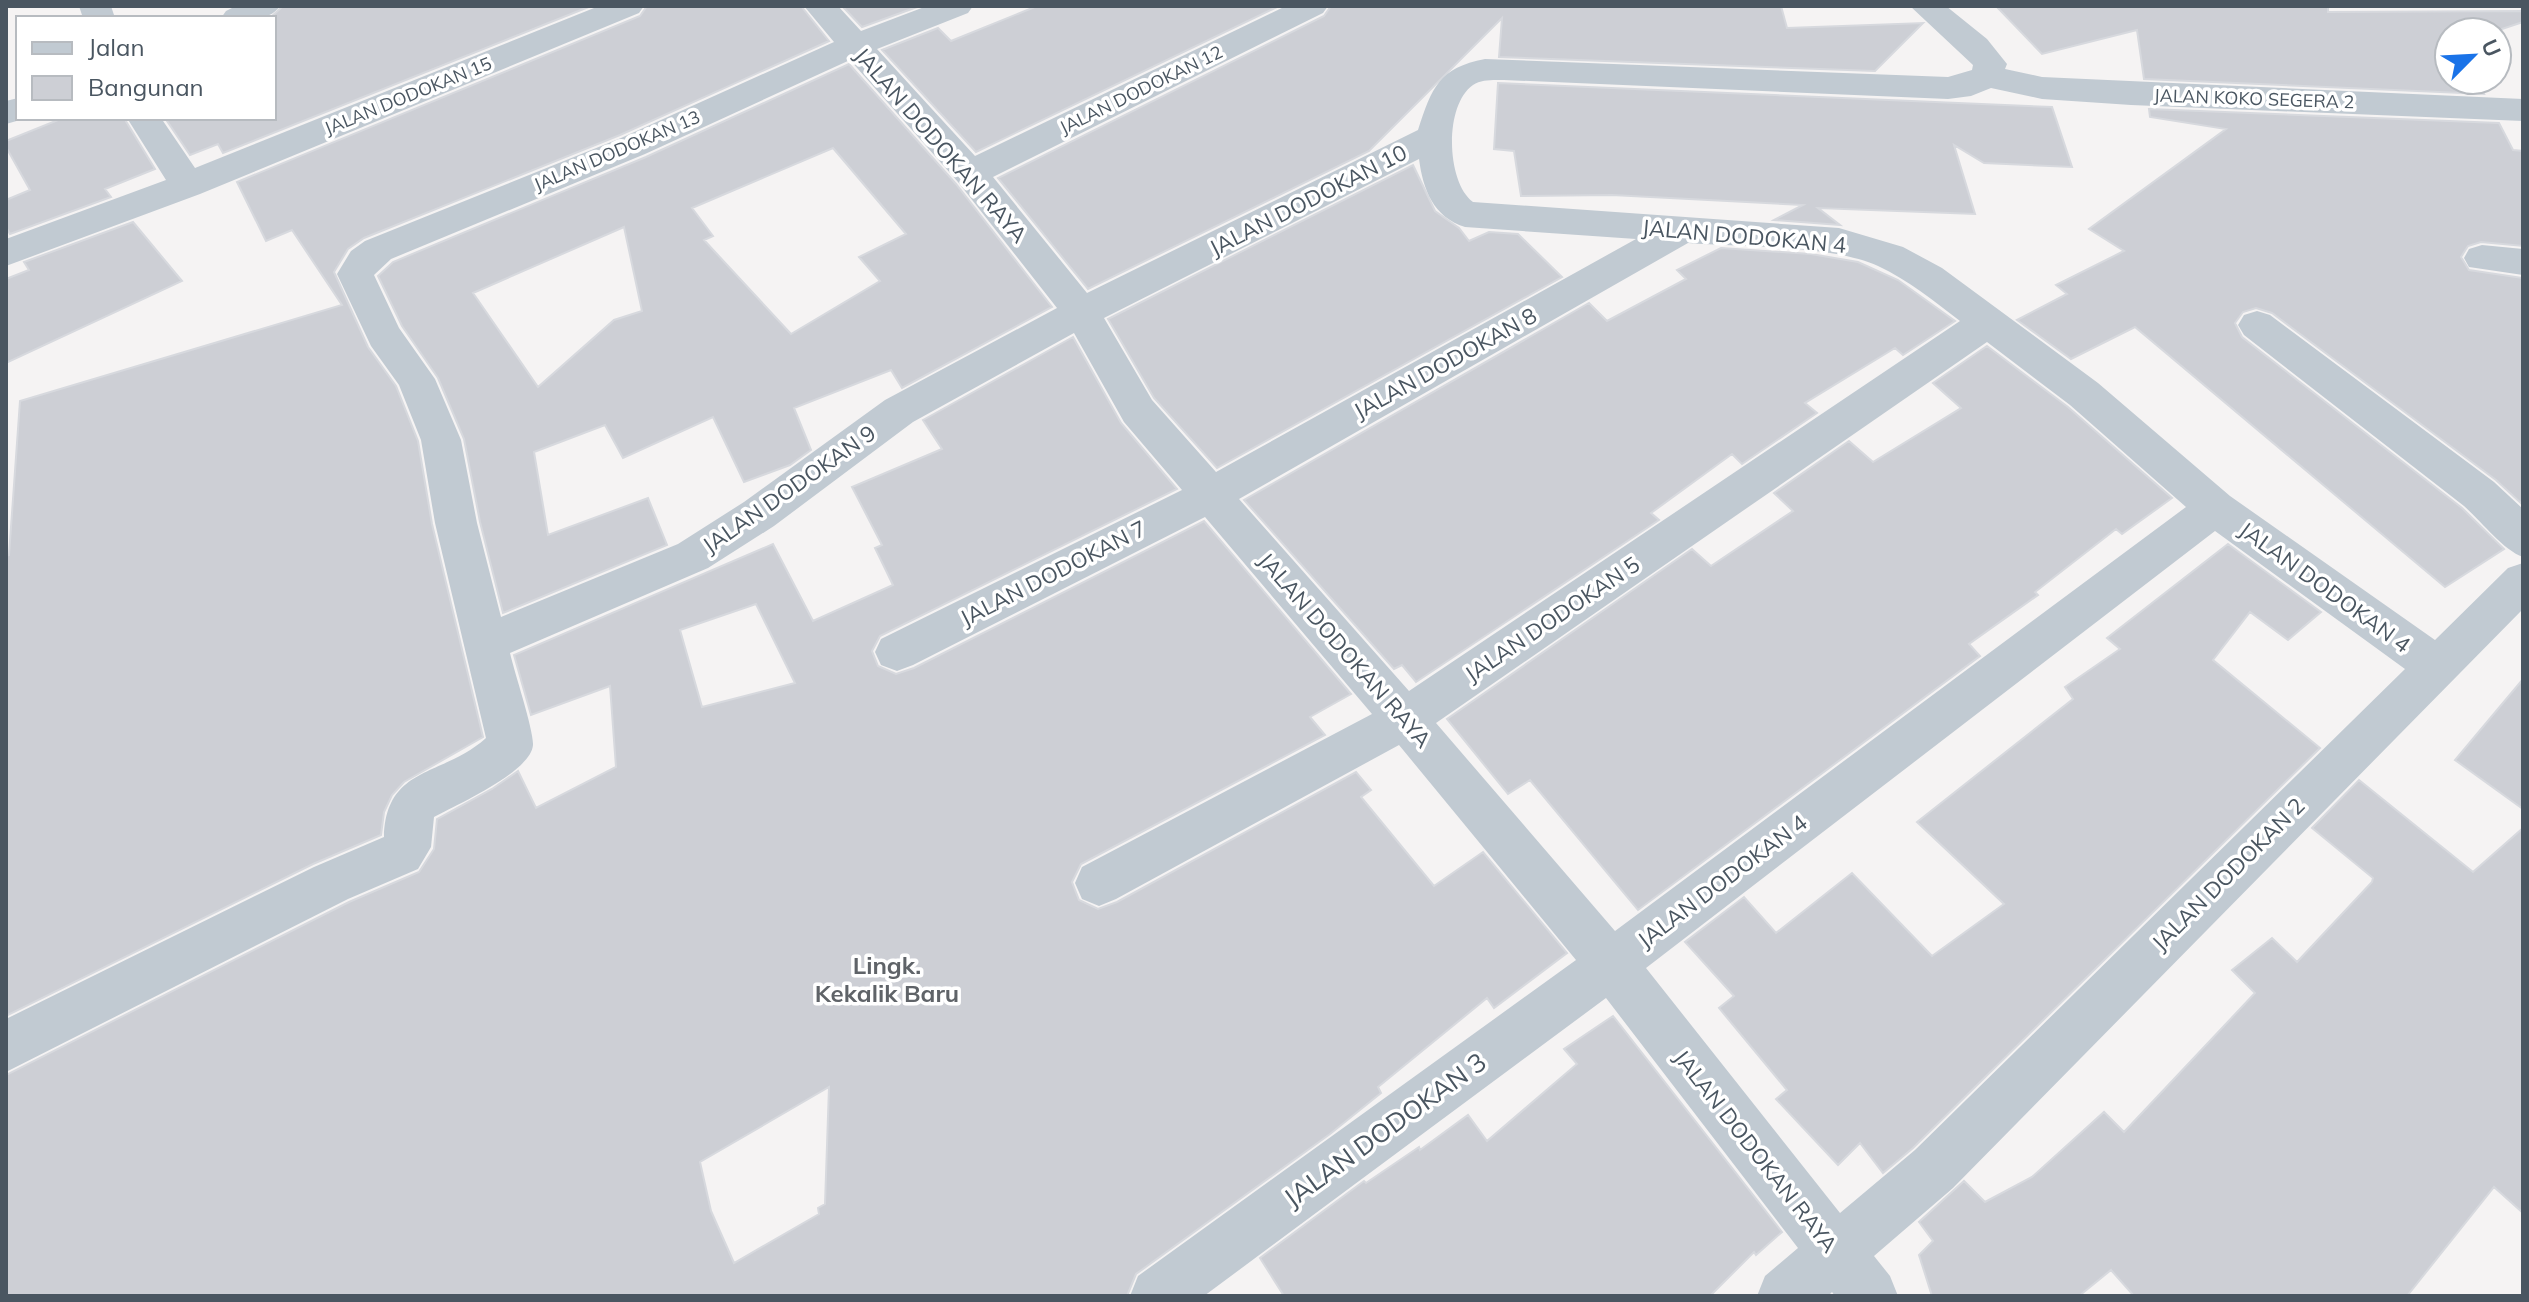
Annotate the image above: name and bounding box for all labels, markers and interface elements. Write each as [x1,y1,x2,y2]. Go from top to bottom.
legend [16,16,276,120]
north arrow [2433,16,2513,96]
text: Jalan [88,32,144,62]
text: U [2475,35,2507,61]
street label: JALAN DODOKAN 12 [1056,40,1226,139]
street label: JALAN DODOKAN RAYA [849,42,1033,248]
street label: JALAN DODOKAN 15 [321,51,495,140]
text: Bangunan [88,72,204,102]
street label: JALAN KOKO SEGERA 2 [2153,84,2355,113]
street label: JALAN DODOKAN 13 [530,105,703,196]
street label: JALAN DODOKAN 10 [1204,138,1412,262]
street label: JALAN DODOKAN 4 [1641,213,1847,259]
street label: JALAN DODOKAN 8 [1349,301,1541,425]
street label: JALAN DODOKAN 9 [697,419,881,559]
street label: JALAN DODOKAN 7 [955,514,1151,632]
street label: JALAN DODOKAN 4 [2234,515,2416,659]
street label: JALAN DODOKAN RAYA [1253,547,1437,753]
street label: JALAN DODOKAN 5 [1459,550,1645,688]
street label: JALAN DODOKAN 2 [2146,792,2310,956]
street label: JALAN DODOKAN 4 [1632,808,1812,954]
district label: Lingk. Kekalik Baru [815,950,959,1008]
street label: JALAN DODOKAN RAYA [1668,1044,1844,1258]
street label: JALAN DODOKAN 3 [1277,1045,1492,1214]

